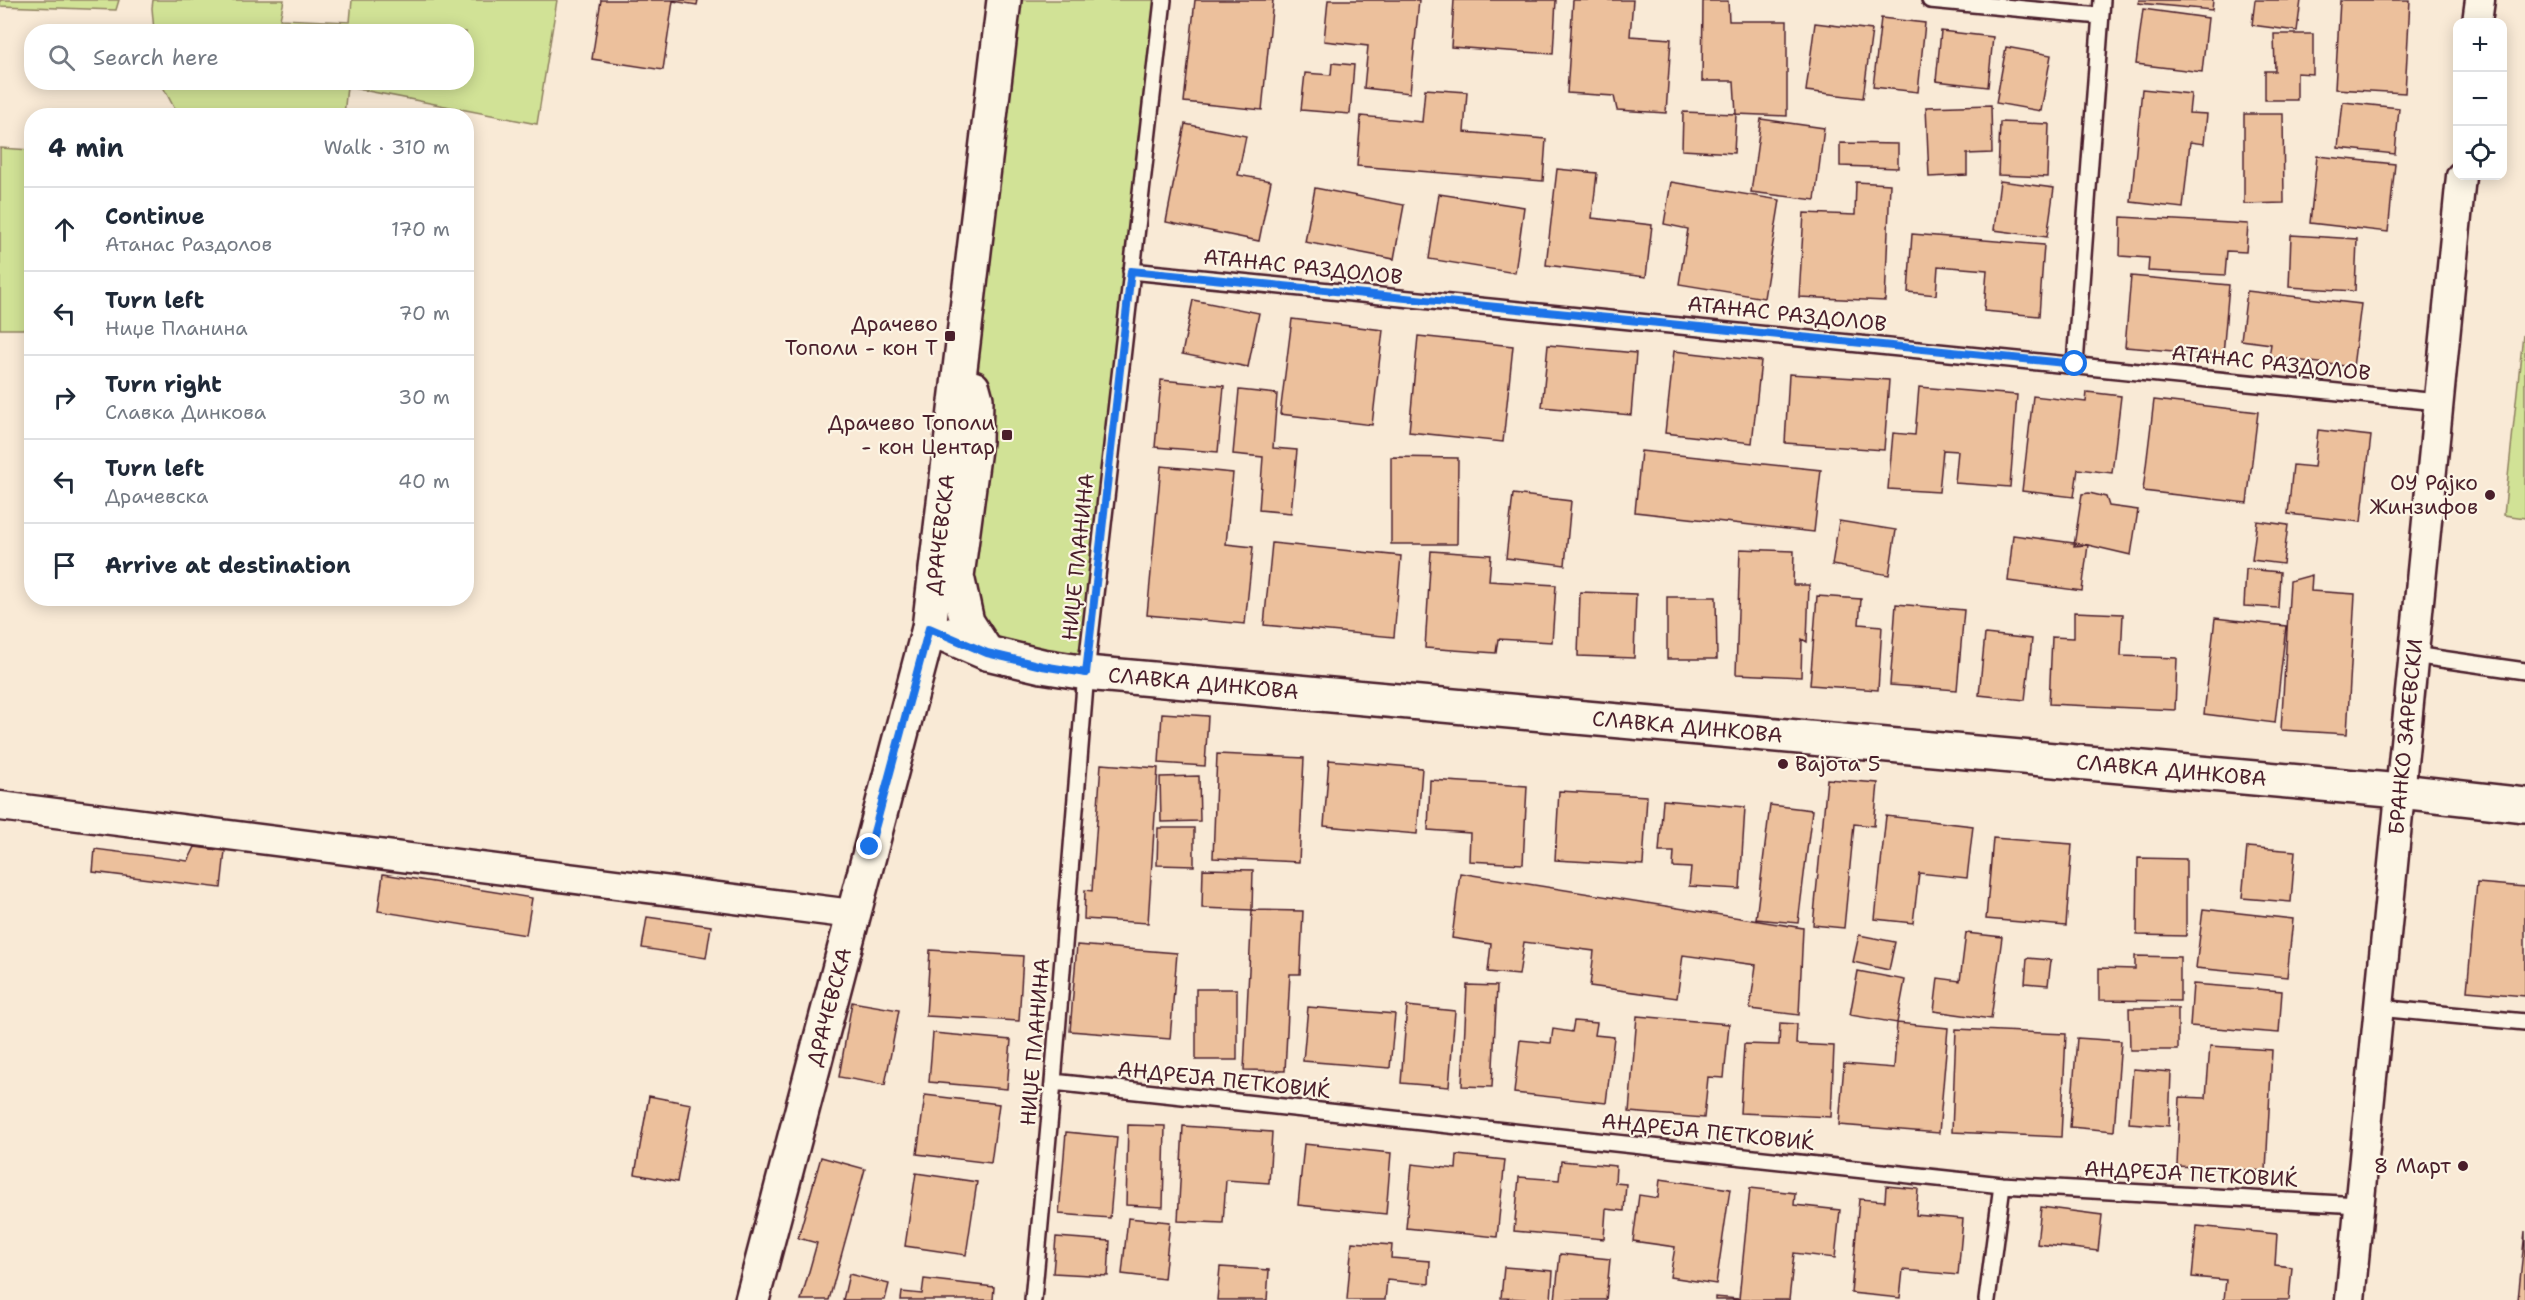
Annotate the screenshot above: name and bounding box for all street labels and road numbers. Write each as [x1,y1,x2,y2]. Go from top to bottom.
street label: АТАНАС РАЗДОЛОВ [1202,243,1404,291]
street label: АТАНАС РАЗДОЛОВ [1686,290,1888,338]
street label: АТАНАС РАЗДОЛОВ [2170,339,2372,387]
street label: НИЏЕ ПЛАНИНА [1055,472,1101,642]
street label: ДРАЧЕВСКА [919,473,961,597]
street label: БРАНКО ЗАРЕВСКИ [2382,637,2429,836]
street label: СЛАВКА ДИНКОВА [1107,661,1300,706]
street label: СЛАВКА ДИНКОВА [1591,705,1784,749]
street label: СЛАВКА ДИНКОВА [2075,748,2268,793]
street label: ДРАЧЕВСКА [800,945,858,1069]
street label: НИЏЕ ПЛАНИНА [1014,957,1056,1127]
street label: АНДРЕЈА ПЕТКОВИЌ [1116,1054,1332,1105]
street label: АНДРЕЈА ПЕТКОВИЌ [1600,1106,1816,1157]
street label: АНДРЕЈА ПЕТКОВИЌ [2083,1153,2299,1194]

